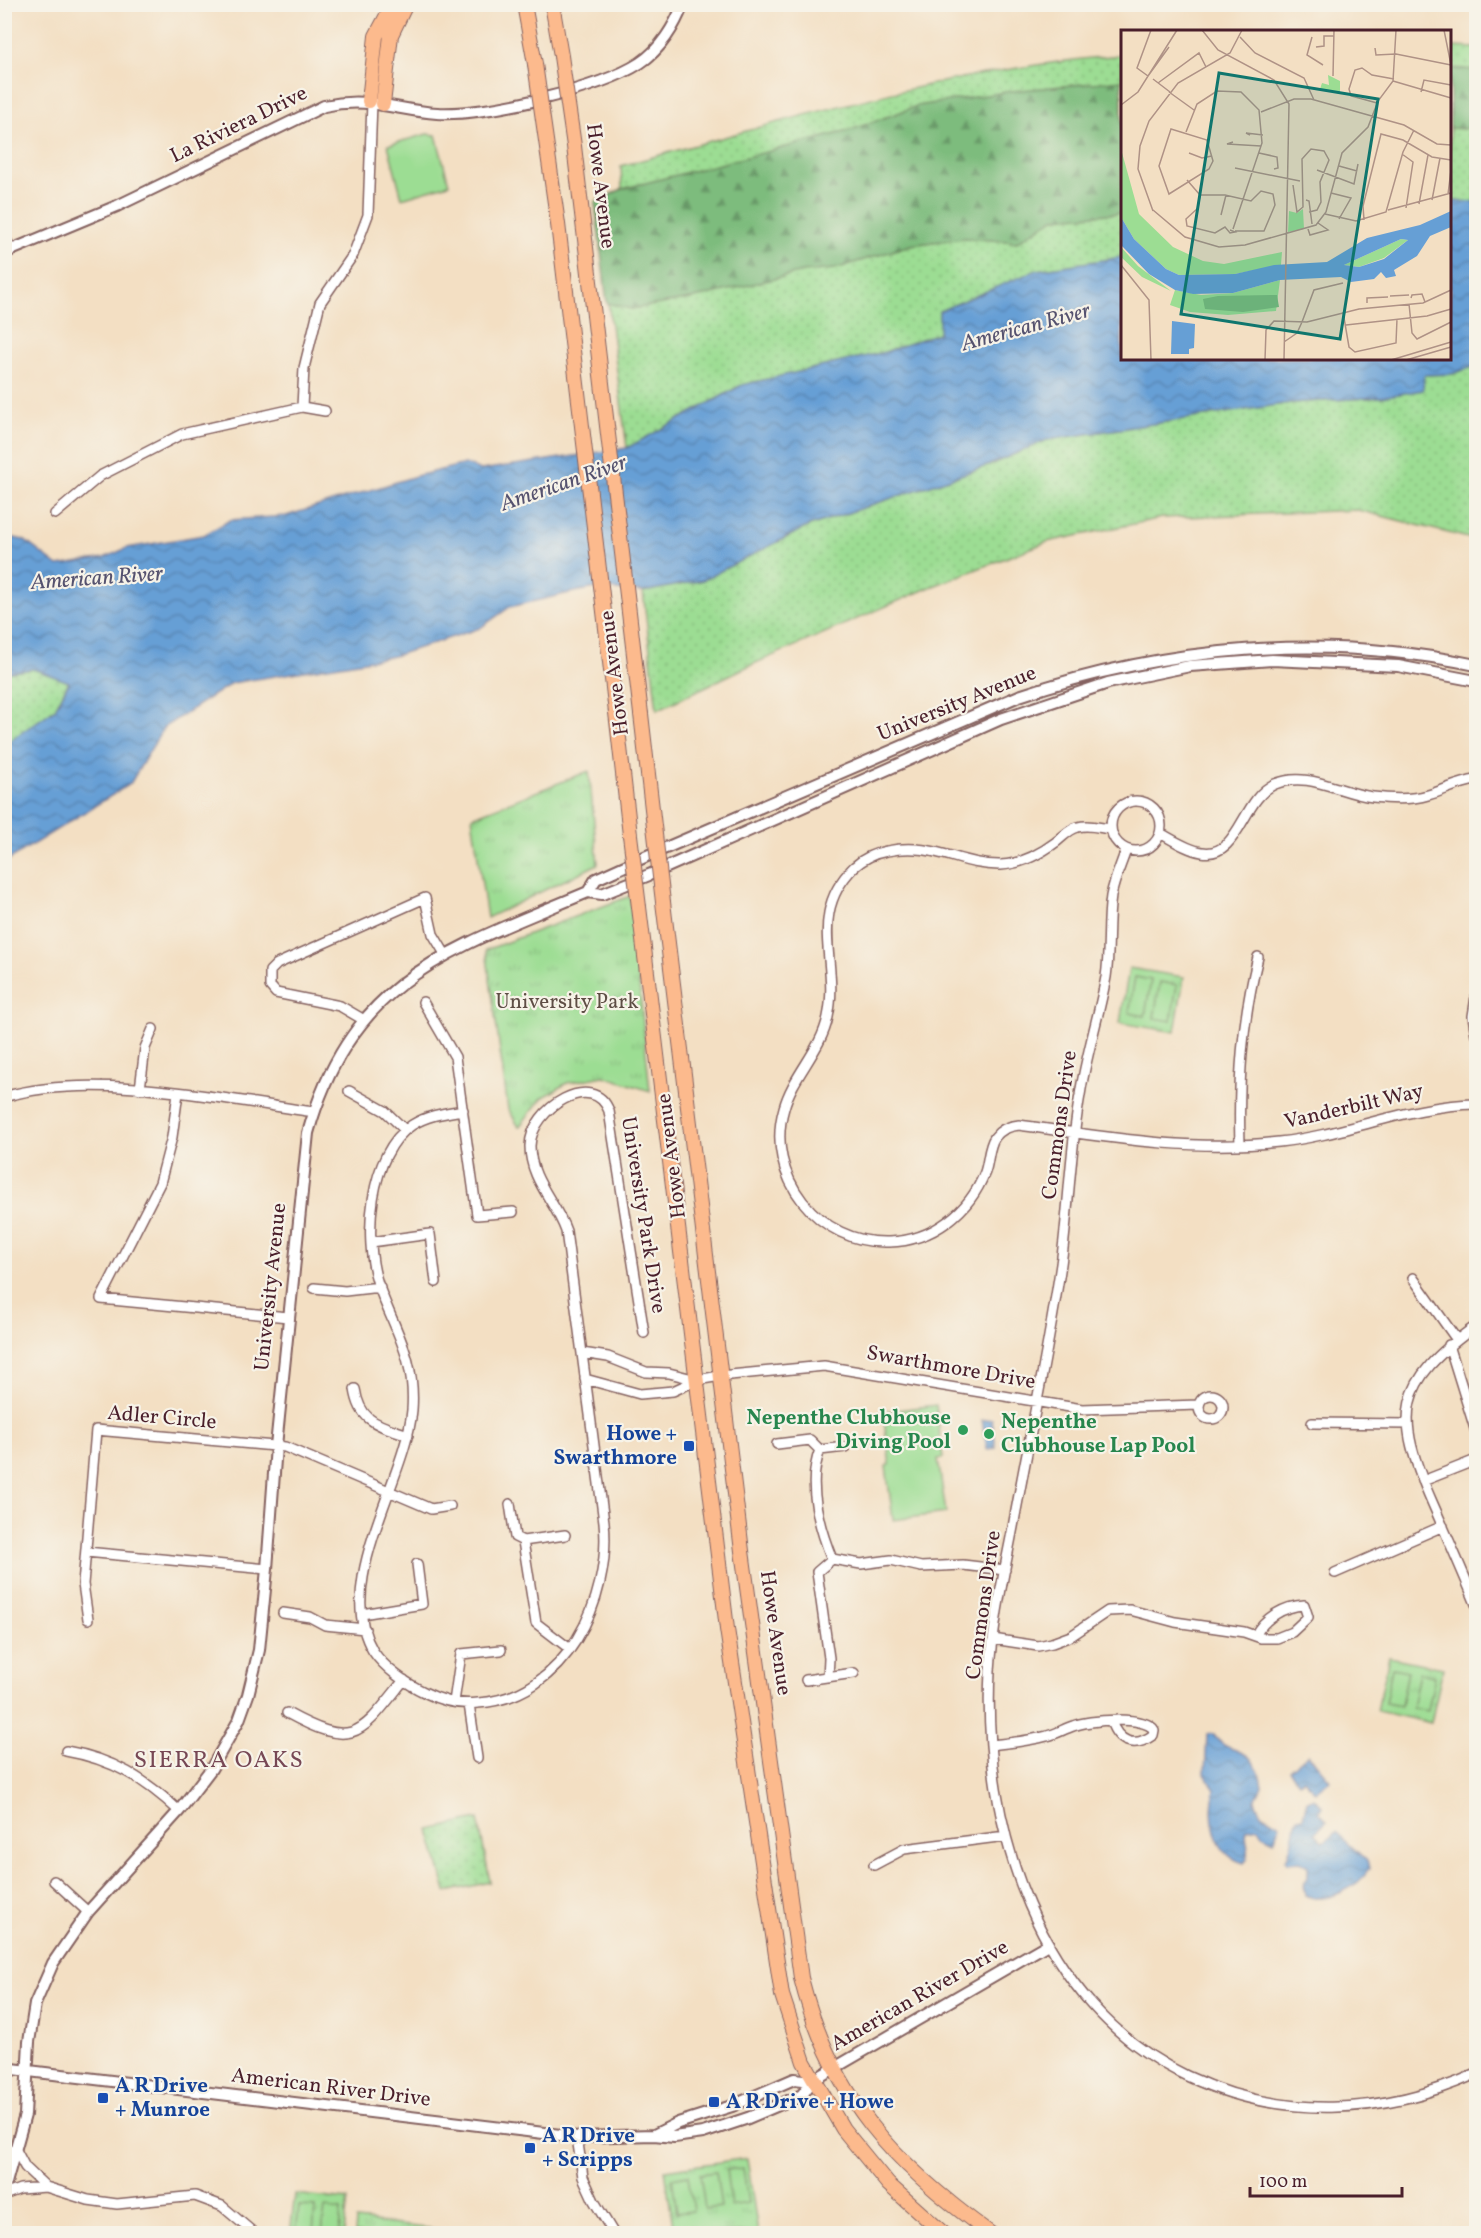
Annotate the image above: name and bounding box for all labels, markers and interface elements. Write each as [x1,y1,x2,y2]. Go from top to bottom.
inset map [1121,30,1451,360]
street label: La Riviera Drive [166,79,312,171]
street label: Howe Avenue [578,122,622,250]
water label: American River [957,296,1095,360]
water label: American River [495,448,632,521]
water label: American River [29,559,165,599]
street label: Howe Avenue [593,609,637,737]
street label: University Avenue [873,659,1041,749]
park label: University Park [495,988,639,1017]
street label: Commons Drive [1035,1049,1085,1201]
street label: Vanderbilt Way [1282,1077,1427,1137]
street label: Howe Avenue [650,1092,694,1220]
street label: University Park Drive [613,1115,673,1315]
street label: University Avenue [248,1201,294,1373]
street label: Swarthmore Drive [864,1339,1038,1397]
street label: Adler Circle [106,1399,218,1437]
place label: Nepenthe Clubhouse Diving Pool [747,1404,951,1457]
place label: Nepenthe Clubhouse Lap Pool [1001,1408,1195,1461]
place label: Howe + Swarthmore [553,1420,677,1473]
marker: Nepenthe Clubhouse Diving Pool [956,1423,970,1437]
marker: Nepenthe Clubhouse Lap Pool [982,1427,996,1441]
marker: Howe + Swarthmore [682,1439,696,1453]
street label: Commons Drive [959,1529,1009,1681]
street label: Howe Avenue [752,1569,798,1697]
district label: SIERRA OAKS [134,1744,304,1778]
street label: American River Drive [826,1933,1014,2059]
street label: American River Drive [230,2061,432,2115]
place label: A R Drive + Munroe [115,2072,210,2125]
place label: A R Drive + Howe [726,2088,894,2117]
marker: A R Drive + Munroe [96,2091,110,2105]
marker: A R Drive + Howe [707,2095,721,2109]
place label: A R Drive + Scripps [542,2122,635,2175]
marker: A R Drive + Scripps [523,2141,537,2155]
scale bar [1250,2160,1402,2198]
text: 100 m [1259,2170,1308,2195]

